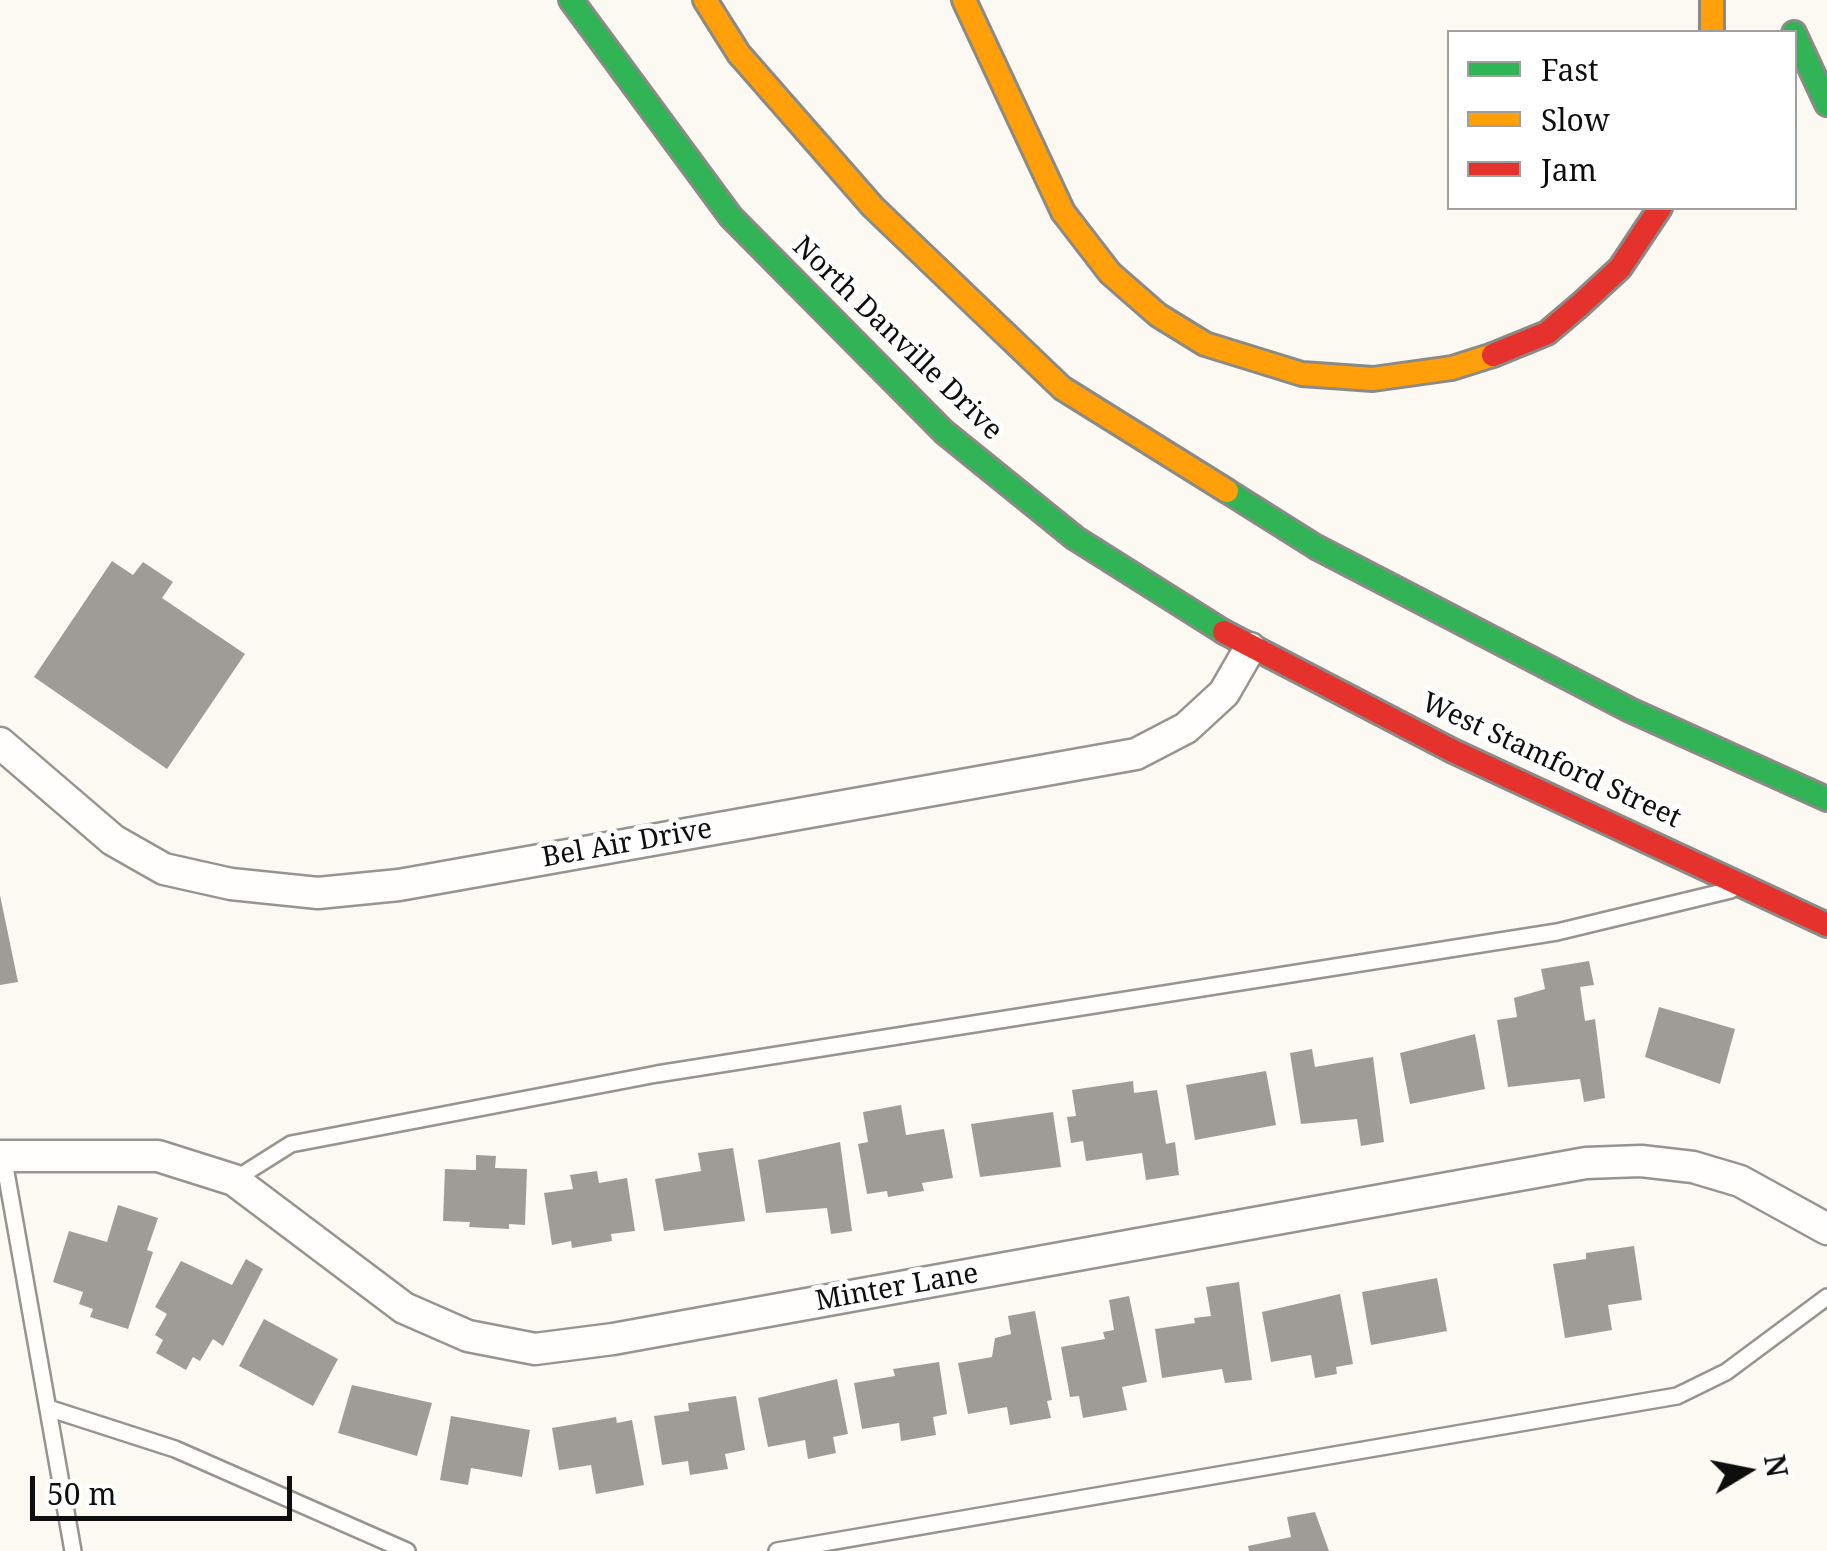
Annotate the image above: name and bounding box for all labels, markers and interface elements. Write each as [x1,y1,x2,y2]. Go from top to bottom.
legend [1447,30,1797,210]
text: Fast [1541,49,1598,90]
text: Slow [1541,99,1610,140]
text: Jam [1541,149,1597,190]
street label: North Danville Drive [785,230,1009,448]
street label: West Stamford Street [1416,686,1686,836]
street label: Bel Air Drive [539,813,715,875]
street label: Minter Lane [813,1257,981,1319]
north arrow [1697,1421,1797,1521]
text: N [1756,1452,1797,1480]
scale bar [35,1456,298,1518]
text: 50 m [47,1473,117,1514]

